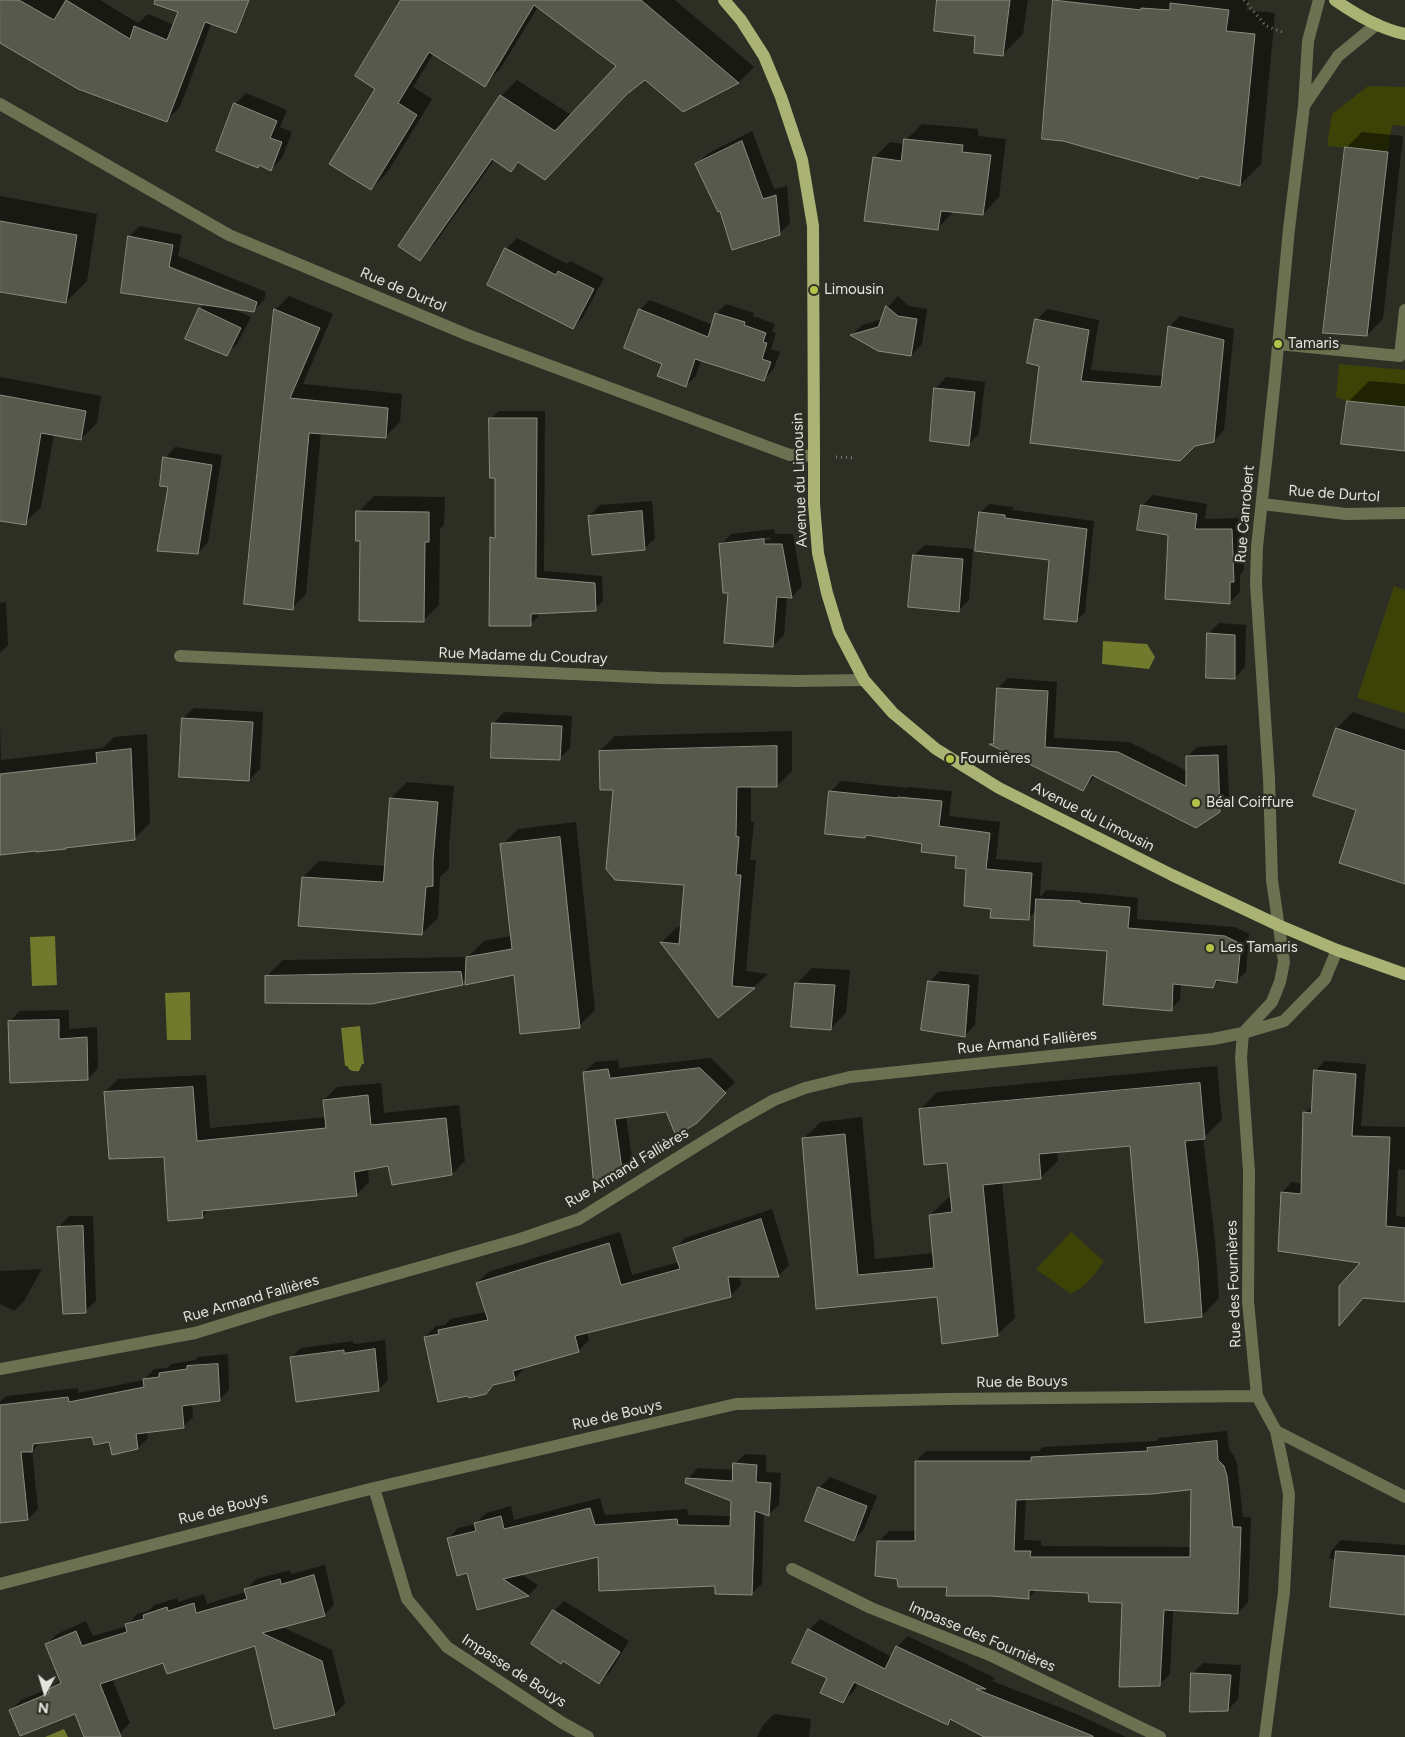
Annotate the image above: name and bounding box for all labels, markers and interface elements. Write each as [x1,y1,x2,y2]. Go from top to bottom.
street label: Rue de Durtol [357,264,449,316]
place label: Limousin [824,281,884,299]
marker: Limousin [808,284,820,296]
place label: Tamaris [1288,335,1339,353]
marker: Tamaris [1272,338,1284,350]
street label: Avenue du Limousin [789,412,811,548]
street label: Rue Canrobert [1232,464,1258,564]
street label: Rue de Durtol [1288,482,1380,506]
street label: Rue Madame du Coudray [438,644,608,668]
place label: Fournières [960,750,1031,768]
marker: Fournières [944,753,956,765]
street label: Avenue du Limousin [1029,778,1157,856]
place label: Béal Coiffure [1206,794,1294,812]
marker: Béal Coiffure [1190,797,1202,809]
place label: Les Tamaris [1220,939,1298,957]
marker: Les Tamaris [1204,942,1216,954]
street label: Rue Armand Fallières [956,1026,1098,1058]
street label: Rue Armand Fallières [562,1124,692,1212]
street label: Rue des Fournières [1223,1220,1245,1348]
street label: Rue Armand Fallières [181,1271,321,1327]
street label: Rue de Bouys [976,1372,1068,1392]
street label: Rue de Bouys [570,1396,664,1434]
street label: Rue de Bouys [176,1489,270,1529]
street label: Impasse des Fournières [906,1598,1058,1676]
street label: Impasse de Bouys [458,1630,570,1712]
north arrow [20,1667,70,1717]
text: N [37,1698,50,1716]

